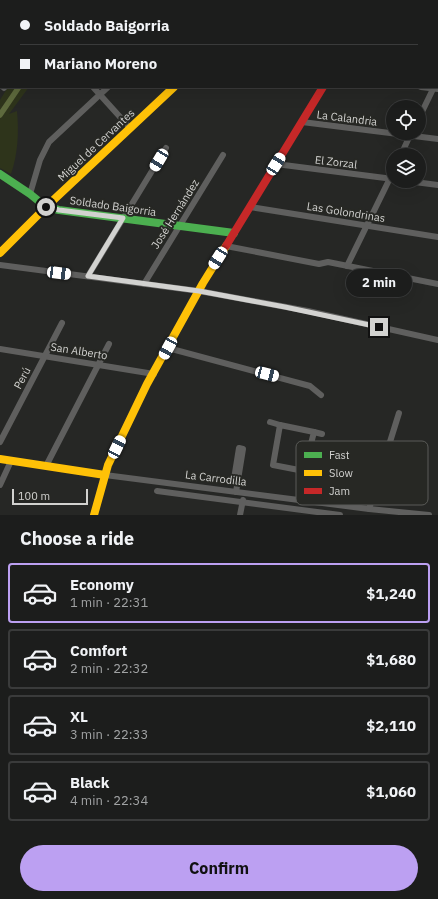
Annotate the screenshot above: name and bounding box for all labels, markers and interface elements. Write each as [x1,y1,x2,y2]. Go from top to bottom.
text: Soldado Baigorria [44,16,170,35]
text: Mariano Moreno [44,54,157,73]
map controls [386,100,426,188]
button: locate [386,100,426,140]
street label: Miguel de Cervantes [55,106,137,184]
street label: La Calandria [316,107,378,129]
car [148,147,170,173]
button: layers [386,148,426,188]
car [265,151,287,177]
street label: El Zorzal [314,152,358,172]
street label: José Hernández [148,177,202,251]
street label: Soldado Baigorria [69,193,157,219]
route start [37,198,55,216]
street label: Las Golondrinas [306,199,386,225]
car [207,245,229,271]
car [46,266,72,280]
callout: 2 min [346,269,412,297]
text: 2 min [362,274,396,291]
route end [370,318,388,336]
car [157,335,179,361]
street label: San Alberto [49,340,109,362]
street label: Perú [10,365,34,391]
car [254,365,280,383]
car [106,434,128,460]
legend [296,441,428,505]
text: Fast [329,448,350,462]
text: Slow [329,466,353,480]
street label: La Carrodilla [184,467,248,489]
text: Jam [329,484,350,498]
scale bar [12,487,88,506]
text: 100 m [18,489,50,503]
text: Choose a ride [20,527,134,550]
icon: car [22,575,58,611]
text: Economy [70,575,134,594]
text: $1,240 [366,584,416,603]
text: 1 min · 22:31 [70,594,148,611]
icon: car [22,641,58,677]
text: Comfort [70,641,127,660]
text: $1,680 [366,650,416,669]
text: 2 min · 22:32 [70,660,148,677]
icon: car [22,707,58,743]
text: XL [70,707,88,726]
text: $2,110 [366,716,416,735]
text: 3 min · 22:33 [70,726,148,743]
icon: car [22,773,58,809]
text: Black [70,773,110,792]
text: $1,060 [366,782,416,801]
text: 4 min · 22:34 [70,792,148,809]
button: Confirm [20,845,418,891]

